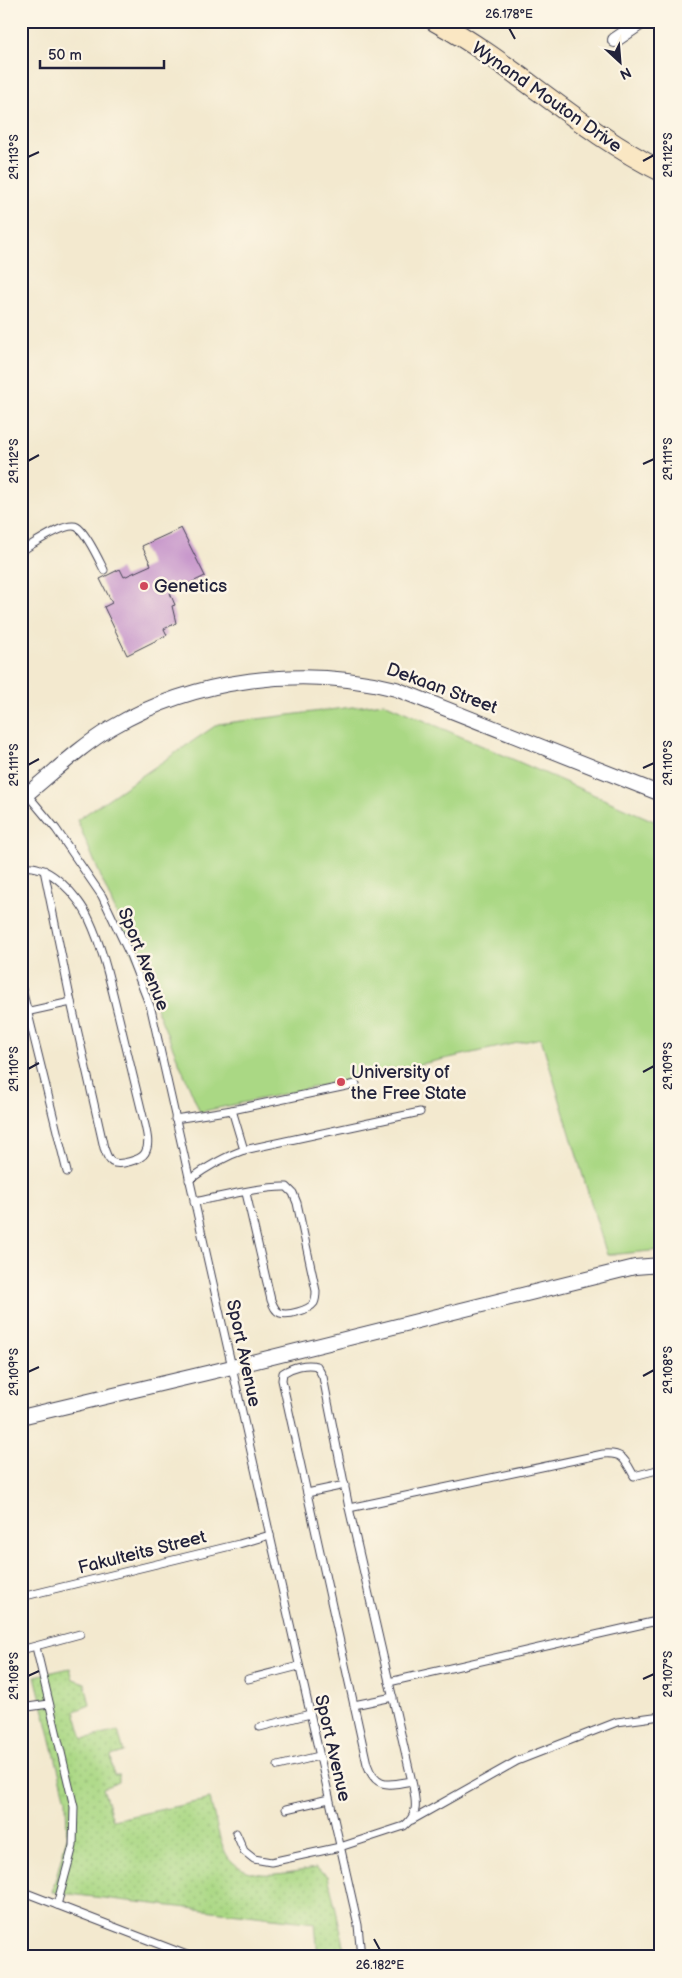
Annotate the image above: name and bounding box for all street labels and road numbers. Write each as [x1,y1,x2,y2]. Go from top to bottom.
street label: Wynand Mouton Drive [468,38,626,157]
street label: Dekaan Street [383,659,501,718]
street label: Sport Avenue [113,905,174,1014]
street label: Sport Avenue [222,1298,265,1409]
street label: Fakulteits Street [76,1526,209,1579]
street label: Sport Avenue [310,1693,355,1804]

